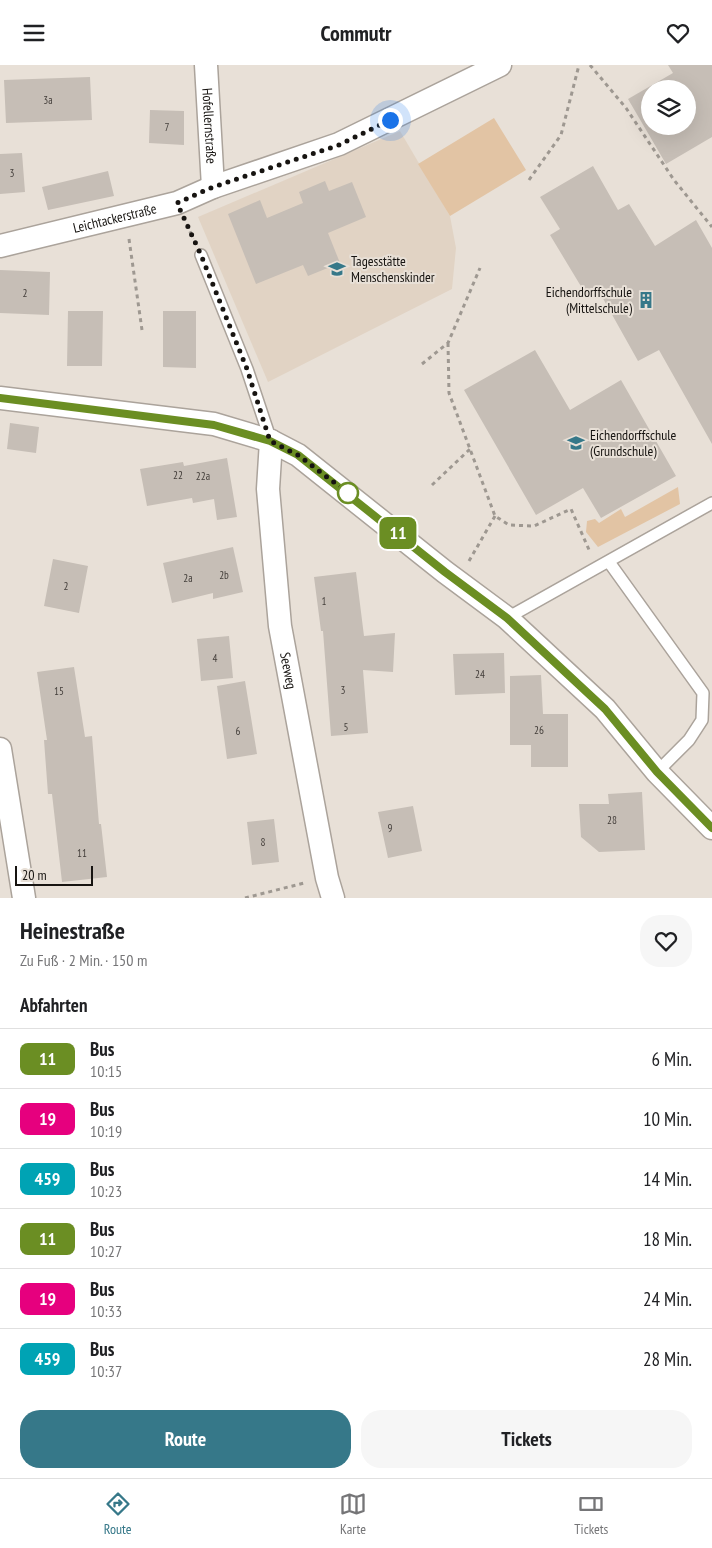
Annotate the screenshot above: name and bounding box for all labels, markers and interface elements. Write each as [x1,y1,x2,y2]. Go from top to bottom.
icon: menu [20,19,48,47]
text: Commutr [320,19,392,47]
icon: heart [664,19,692,47]
map controls [641,80,696,135]
button: layers [641,80,696,135]
street label: Hofellernstraße [198,88,221,164]
house number: 3a [43,93,53,107]
your location [378,108,403,133]
house number: 7 [165,120,170,134]
house number: 3 [10,166,15,180]
street label: Leichtackerstraße [71,199,158,237]
place label: Tagesstätte Menschenskinder [351,252,435,286]
school or university icon: Tagesstätte Menschenskinder [327,259,347,279]
place label: Eichendorffschule (Mittelschule) [546,283,633,317]
house number: 2 [23,286,28,300]
building icon: Eichendorffschule (Mittelschule) [636,290,656,310]
place label: Eichendorffschule (Grundschule) [590,426,676,460]
school or university icon: Eichendorffschule (Grundschule) [566,433,586,453]
house number: 22 [173,468,183,482]
house number: 22a [196,469,210,483]
unlabelled marker [337,482,359,504]
line badge: 11 [376,517,420,549]
text: 11 [389,521,407,544]
house number: 2b [219,568,229,582]
house number: 2a [183,571,193,585]
house number: 2 [64,579,69,593]
house number: 1 [322,594,327,608]
house number: 4 [213,651,218,665]
street label: Seeweg [276,651,301,691]
house number: 24 [475,667,485,681]
house number: 3 [341,683,346,697]
house number: 15 [54,684,64,698]
house number: 5 [344,720,349,734]
house number: 26 [534,723,544,737]
house number: 6 [236,724,241,738]
house number: 28 [607,813,617,827]
house number: 9 [388,821,393,835]
house number: 8 [261,835,266,849]
house number: 11 [77,846,87,860]
scale bar [15,863,92,886]
text: 20 m [22,866,47,884]
text: Heinestraße [20,915,125,946]
button: heart [640,915,692,967]
text: Zu Fuß · 2 Min. · 150 m [20,950,147,970]
text: Abfahrten [20,993,87,1017]
text: Bus [90,1037,114,1061]
text: 11 [39,1047,56,1070]
text: 6 Min. [651,1047,692,1071]
text: 10:15 [90,1061,122,1081]
text: Bus [90,1097,114,1121]
text: 19 [39,1107,56,1130]
text: 10 Min. [643,1107,692,1131]
text: 10:19 [90,1121,122,1141]
text: Bus [90,1157,114,1181]
text: 459 [35,1167,60,1190]
text: 14 Min. [643,1167,692,1191]
text: 10:23 [90,1181,122,1201]
text: Bus [90,1217,114,1241]
text: 11 [39,1227,56,1250]
text: 18 Min. [643,1227,692,1251]
text: 10:27 [90,1241,122,1261]
text: Bus [90,1277,114,1301]
text: 19 [39,1287,56,1310]
text: 24 Min. [643,1287,692,1311]
text: 10:33 [90,1301,122,1321]
text: Bus [90,1337,114,1361]
text: 459 [35,1347,60,1370]
text: 28 Min. [643,1347,692,1371]
text: 10:37 [90,1361,122,1381]
button: Route [20,1410,351,1468]
button: Tickets [361,1410,692,1468]
tab: Route [104,1490,132,1538]
tab: Karte [339,1490,367,1538]
tab: Tickets [574,1490,608,1538]

